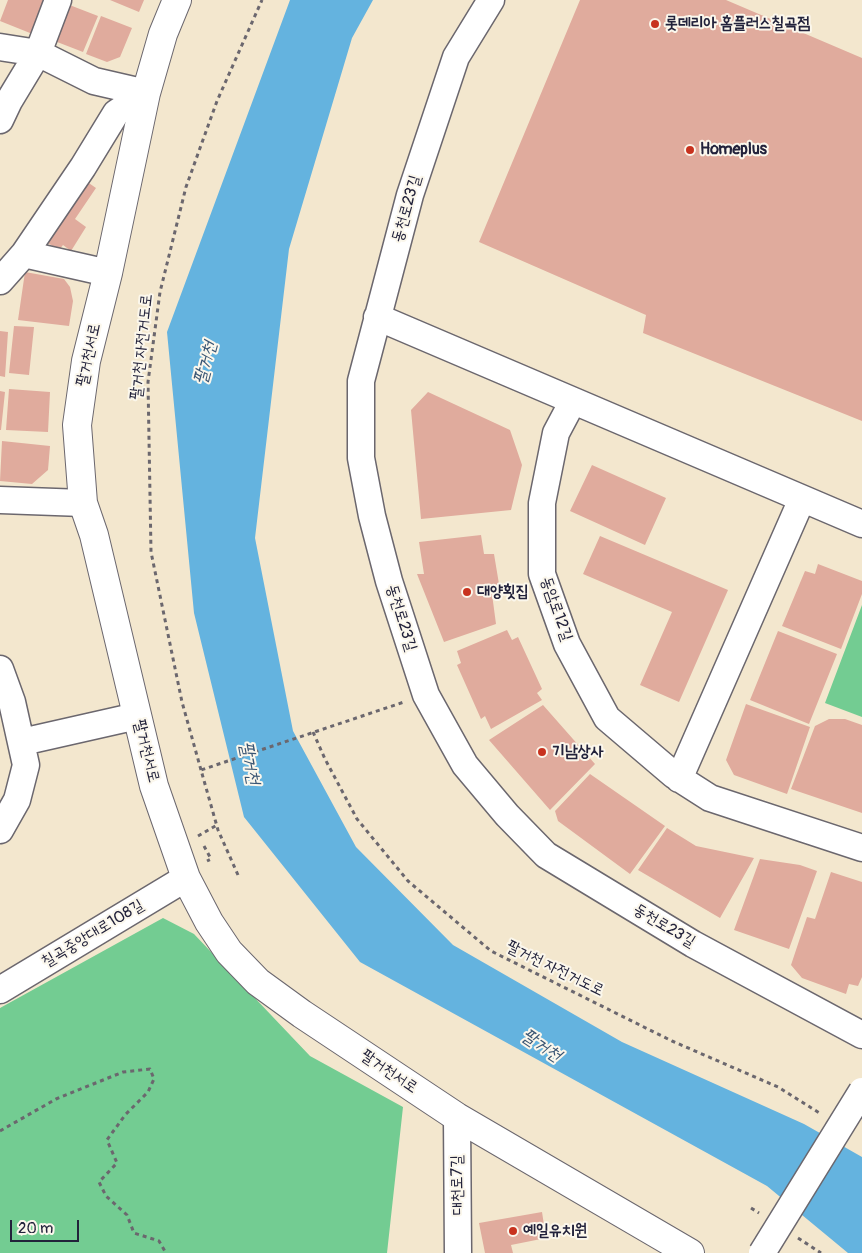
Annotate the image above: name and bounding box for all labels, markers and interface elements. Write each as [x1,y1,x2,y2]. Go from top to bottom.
place label: 롯데리아 홈플러스칠곡점 [665,14,810,34]
marker: 롯데리아 홈플러스칠곡점 [649,18,661,30]
place label: Homeplus [700,140,767,160]
marker: Homeplus [684,144,696,156]
street label: 동천로23길 [388,173,426,245]
street label: 팔거천 자전거도로 [127,293,157,401]
street label: 팔거천서로 [73,322,105,388]
water label: 팔거천 [190,339,222,387]
street label: 동암로12길 [536,574,576,644]
street label: 동천로23길 [382,582,420,654]
place label: 대양횟집 [477,582,528,602]
marker: 대양횟집 [461,586,473,598]
street label: 팔거천서로 [129,717,163,785]
water label: 팔거천 [234,740,264,786]
place label: 기남상사 [552,742,604,762]
marker: 기남상사 [536,746,548,758]
street label: 칠곡중앙대로108길 [39,896,147,972]
street label: 동천로23길 [630,900,698,952]
street label: 팔거천 자전거도로 [503,937,607,1001]
water label: 팔거천 [517,1025,565,1067]
street label: 팔거천서로 [357,1046,421,1098]
street label: 대천로7길 [448,1155,468,1215]
scale bar [12,1210,81,1242]
text: 20 m [18,1219,53,1238]
place label: 예일유치원 [523,1221,587,1241]
marker: 예일유치원 [507,1225,519,1237]

